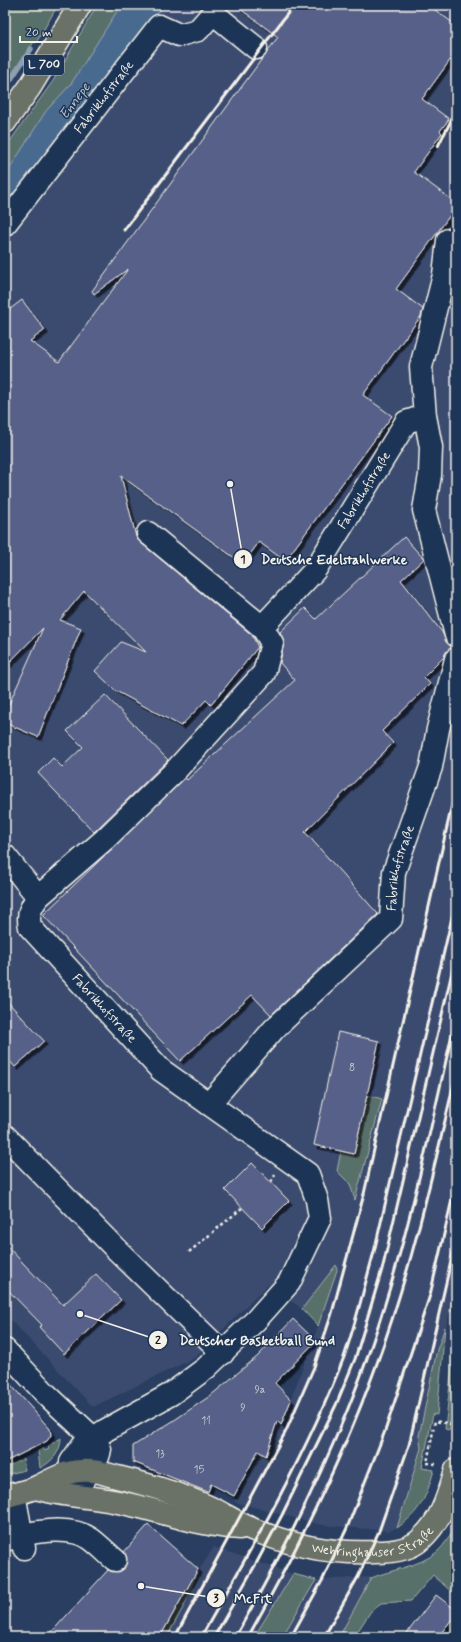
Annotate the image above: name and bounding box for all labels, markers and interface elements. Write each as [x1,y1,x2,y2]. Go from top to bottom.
scale bar [20,18,77,44]
text: 20 m [26,25,52,41]
road number: L 700 [24,55,64,75]
street label: Fabrikhofstraße [70,57,138,137]
water label: Ennepe [55,79,95,123]
street label: Fabrikhofstraße [334,448,394,532]
callout: Deutsche Edelstahlwerke [233,546,414,572]
text: Deutsche Edelstahlwerke [261,551,408,569]
text: 1 [240,552,246,568]
street label: Fabrikhofstraße [383,823,418,911]
street label: Fabrikhofstraße [68,970,140,1046]
house number: 8 [349,1061,355,1075]
callout: Deutscher Basketball Bund [148,1327,346,1353]
text: Deutscher Basketball Bund [179,1332,335,1350]
text: 2 [155,1333,161,1349]
house number: 9a [254,1383,266,1397]
house number: 9 [240,1401,246,1415]
house number: 11 [201,1414,211,1428]
house number: 13 [155,1447,165,1461]
house number: 15 [194,1463,205,1477]
street label: Wehringhauser Straße [310,1523,438,1563]
callout: McFit [206,1585,280,1611]
text: McFit [234,1590,273,1608]
text: 3 [213,1591,219,1607]

